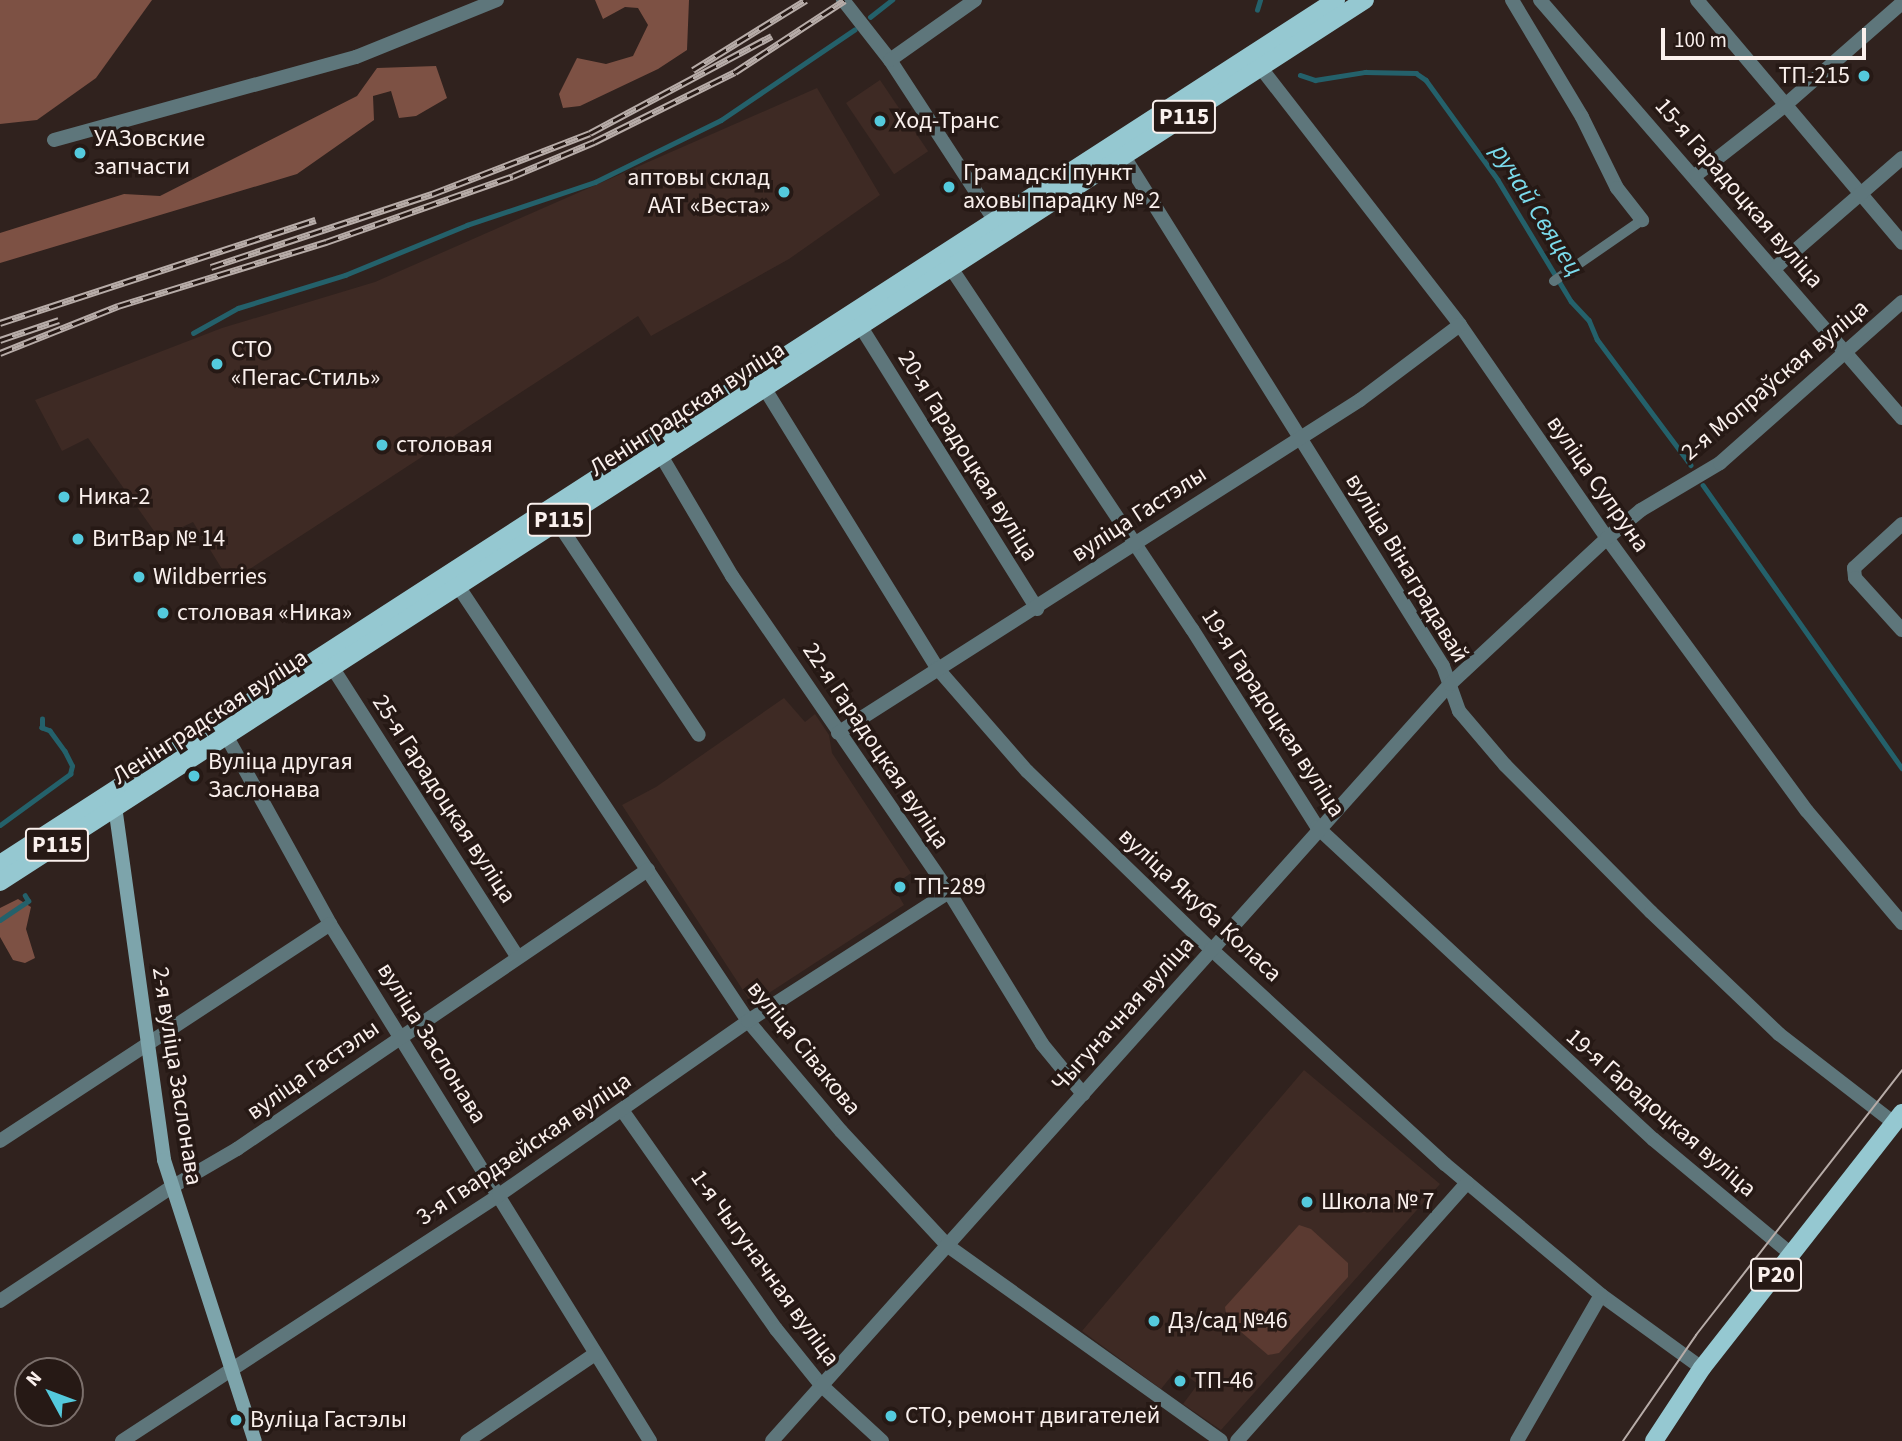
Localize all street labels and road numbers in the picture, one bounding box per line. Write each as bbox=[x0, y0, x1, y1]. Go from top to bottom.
street label: 15-я Гарадоцкая вуліца bbox=[1649, 92, 1829, 294]
road number: Р115 bbox=[1151, 98, 1217, 136]
street label: 2-я Мопраўская вуліца bbox=[1676, 293, 1874, 467]
street label: Ленінградская вуліца bbox=[584, 335, 790, 483]
street label: 20-я Гарадоцкая вуліца bbox=[892, 346, 1044, 566]
street label: вуліца Супруна bbox=[1540, 410, 1656, 558]
street label: вуліца Гастэлы bbox=[1066, 460, 1212, 568]
street label: вуліца Вінаградавай bbox=[1339, 468, 1475, 668]
road number: Р115 bbox=[526, 500, 592, 540]
street label: 19-я Гарадоцкая вуліца bbox=[1195, 603, 1351, 823]
street label: 22-я Гарадоцкая вуліца bbox=[796, 637, 956, 855]
street label: Ленінградская вуліца bbox=[107, 643, 313, 791]
street label: 25-я Гарадоцкая вуліца bbox=[366, 689, 522, 909]
street label: вуліца Якуба Коласа bbox=[1112, 822, 1288, 988]
road number: Р115 bbox=[24, 825, 90, 864]
street label: Чыгуначная вуліца bbox=[1046, 930, 1200, 1098]
street label: вуліца Заслонава bbox=[371, 957, 493, 1129]
street label: 2-я вуліца Заслонава bbox=[146, 965, 208, 1187]
street label: вуліца Сівакова bbox=[741, 975, 867, 1121]
street label: вуліца Гастэлы bbox=[241, 1014, 385, 1126]
street label: 19-я Гарадоцкая вуліца bbox=[1560, 1023, 1762, 1203]
street label: 3-я Гвардзейская вуліца bbox=[411, 1066, 637, 1232]
street label: 1-я Чыгуначная вуліца bbox=[684, 1164, 846, 1372]
road number: Р20 bbox=[1750, 1256, 1802, 1294]

